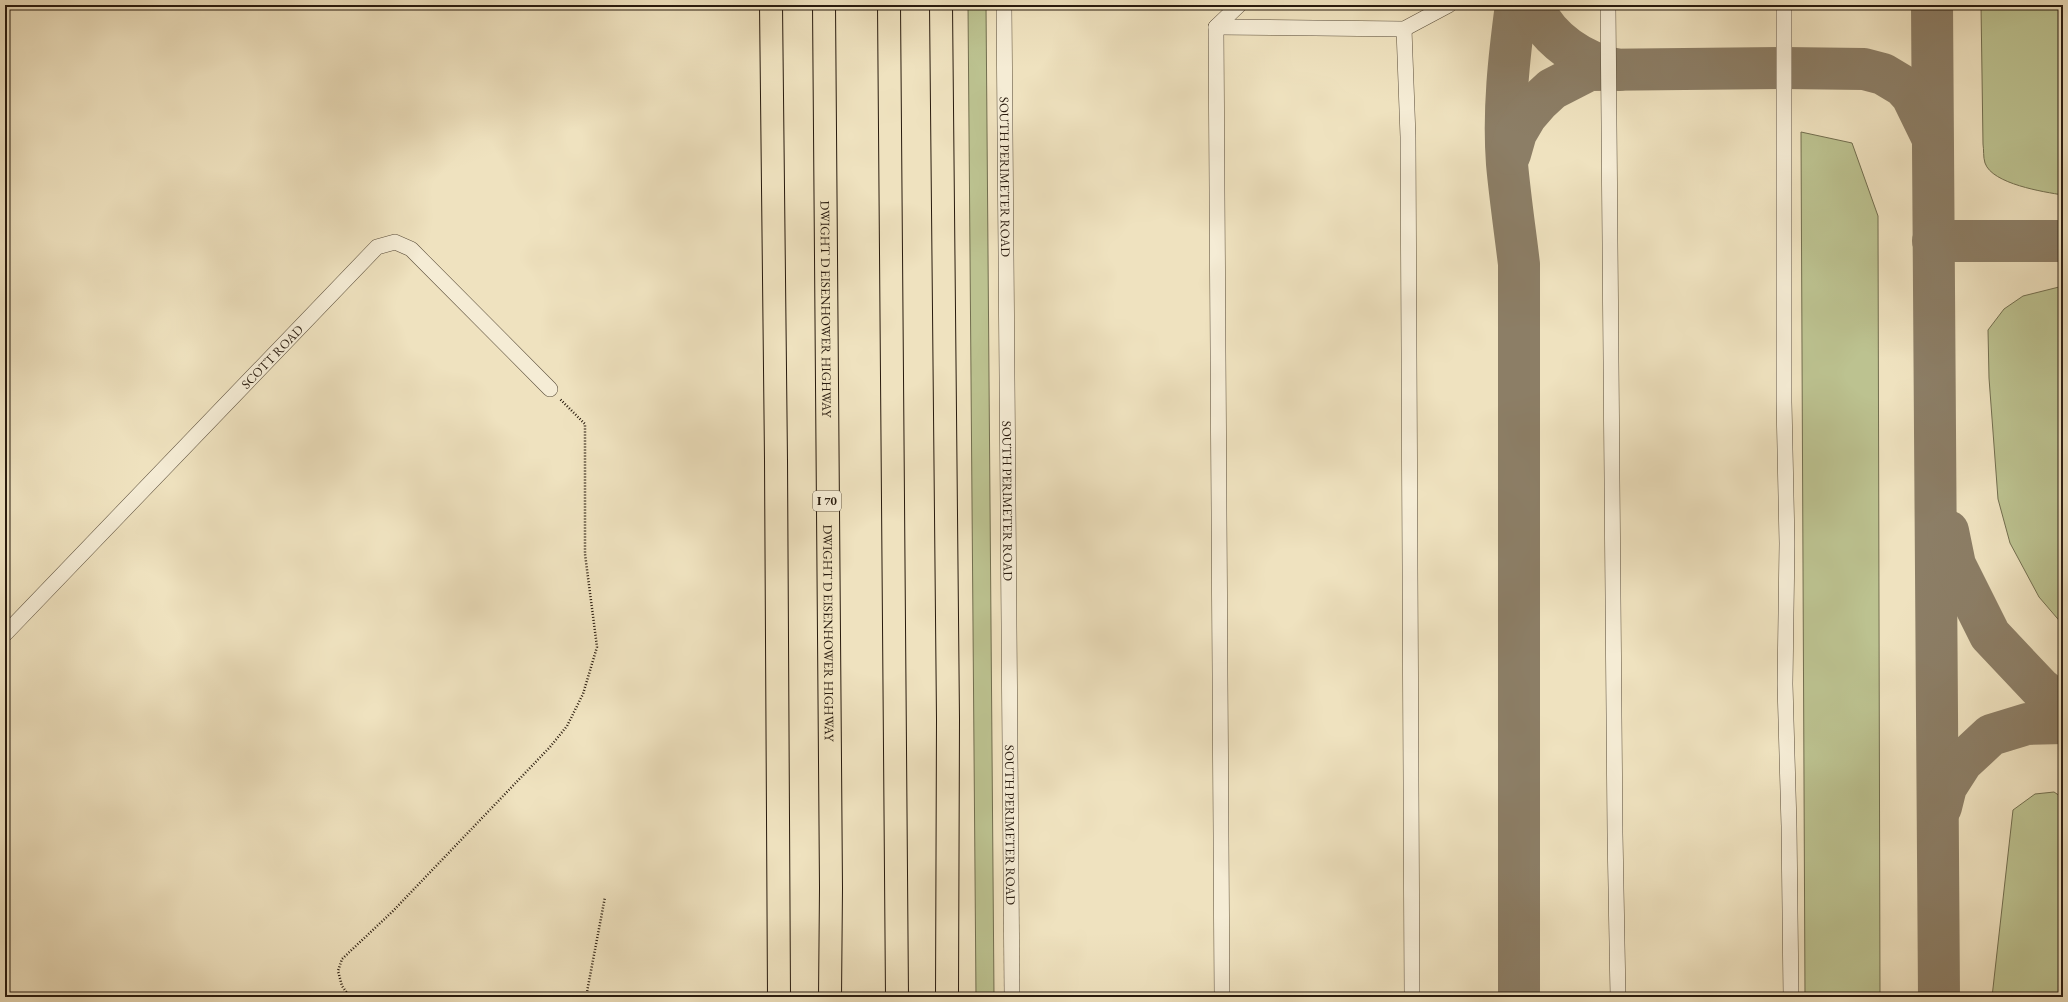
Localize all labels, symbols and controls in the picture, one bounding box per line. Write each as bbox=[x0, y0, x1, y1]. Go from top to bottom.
street label: SOUTH PERIMETER ROAD bbox=[996, 97, 1014, 257]
street label: DWIGHT D EISENHOWER HIGHWAY bbox=[817, 201, 835, 419]
street label: SCOTT ROAD bbox=[237, 321, 307, 392]
street label: SOUTH PERIMETER ROAD bbox=[998, 421, 1017, 581]
road number: I 70 bbox=[813, 491, 841, 511]
street label: DWIGHT D EISENHOWER HIGHWAY bbox=[819, 525, 838, 743]
street label: SOUTH PERIMETER ROAD bbox=[1001, 745, 1019, 905]

